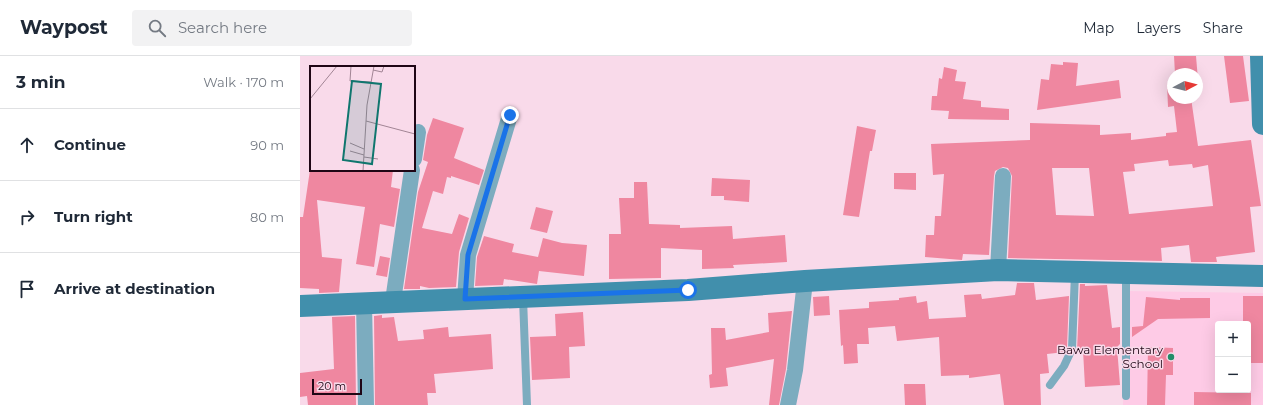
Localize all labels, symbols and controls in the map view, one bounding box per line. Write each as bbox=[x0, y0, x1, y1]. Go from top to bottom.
search box bbox=[132, 10, 412, 46]
text: Waypost bbox=[20, 16, 108, 39]
icon: search bbox=[146, 17, 168, 39]
text: Search here bbox=[178, 18, 267, 37]
text: Map bbox=[1083, 19, 1114, 37]
text: Layers bbox=[1136, 19, 1181, 37]
text: Share bbox=[1203, 19, 1243, 37]
inset map bbox=[310, 66, 415, 171]
north arrow bbox=[1167, 68, 1203, 104]
text: 3 min bbox=[16, 72, 66, 92]
text: Walk · 170 m bbox=[203, 74, 284, 90]
route end bbox=[501, 106, 519, 124]
icon: ahead bbox=[16, 134, 38, 156]
text: Continue bbox=[54, 135, 126, 154]
text: 90 m bbox=[250, 137, 284, 153]
icon: right bbox=[16, 206, 38, 228]
text: Turn right bbox=[54, 207, 133, 226]
text: 80 m bbox=[250, 209, 284, 225]
icon: arrive bbox=[16, 278, 38, 300]
text: Arrive at destination bbox=[54, 279, 215, 298]
route start bbox=[679, 281, 697, 299]
map controls bbox=[1215, 321, 1251, 393]
button: + bbox=[1215, 321, 1251, 357]
place label: Bawa Elementary School bbox=[1057, 342, 1163, 371]
marker: Bawa Elementary School bbox=[1166, 352, 1176, 362]
button: − bbox=[1215, 357, 1251, 393]
scale bar bbox=[312, 377, 362, 396]
text: 20 m bbox=[318, 379, 346, 393]

